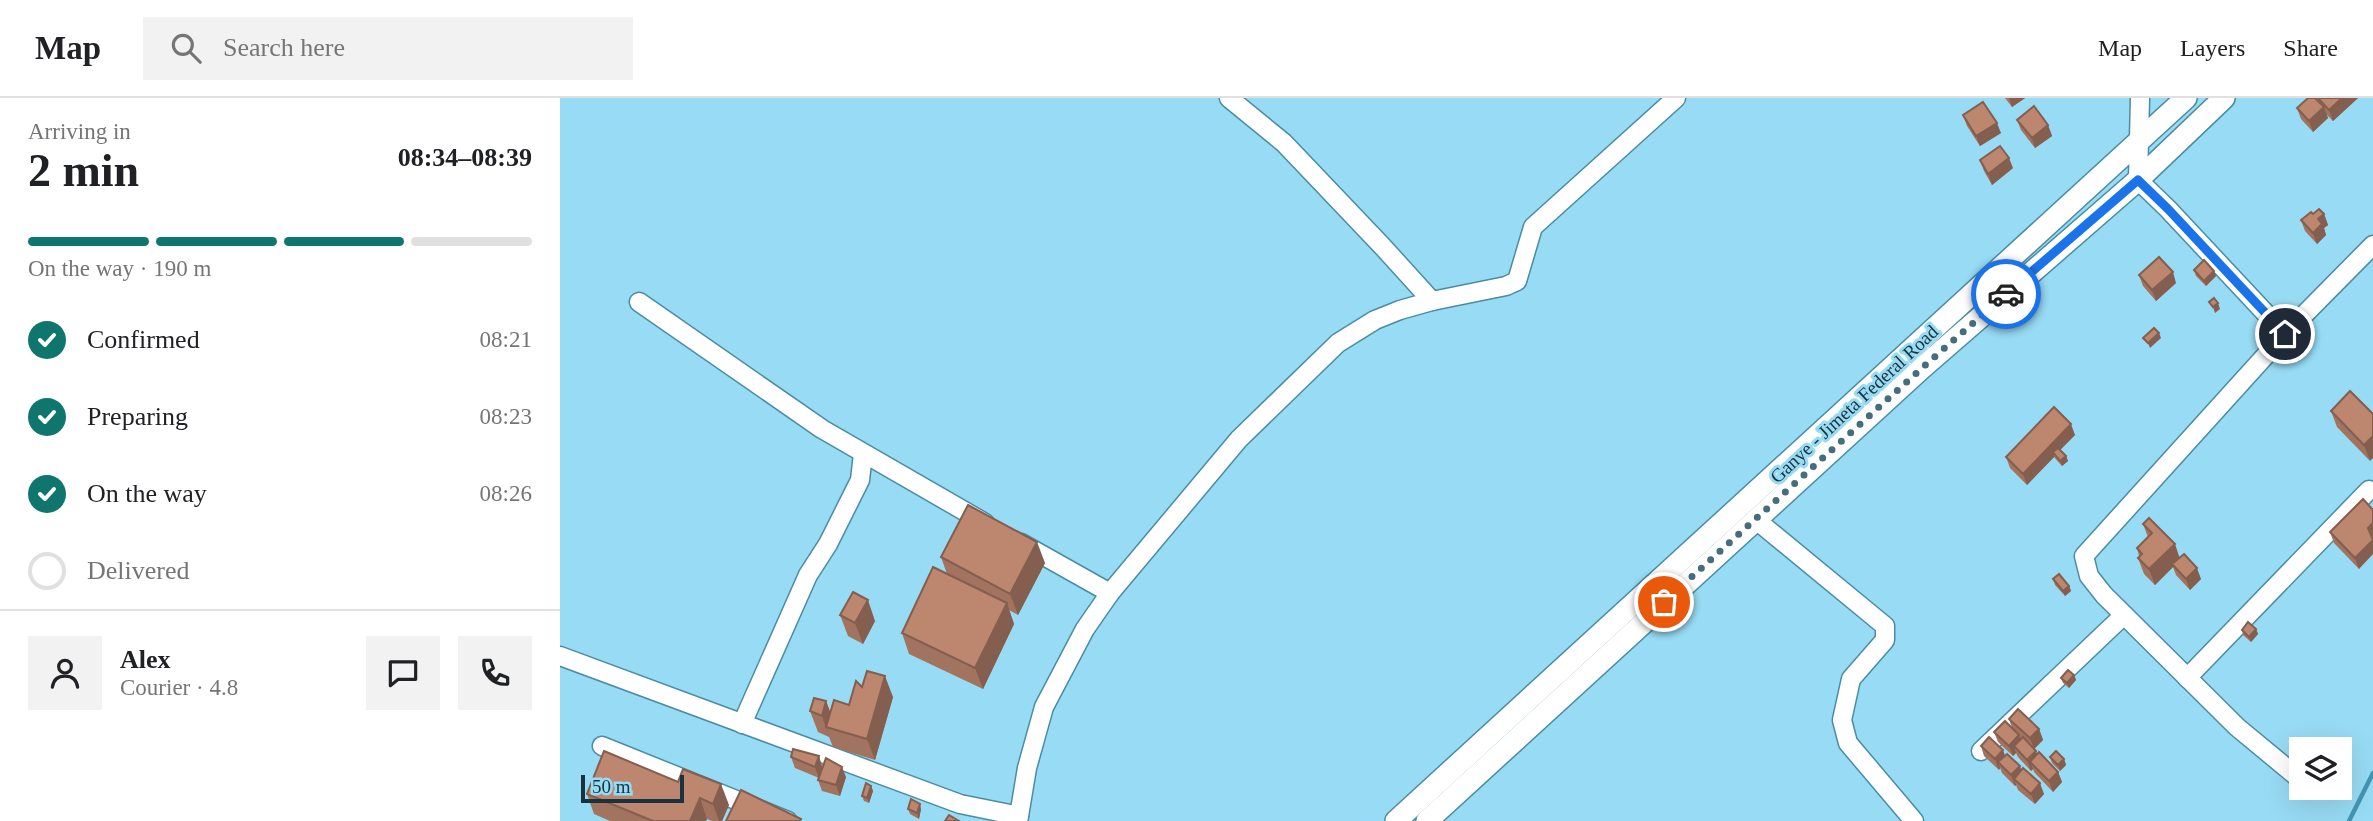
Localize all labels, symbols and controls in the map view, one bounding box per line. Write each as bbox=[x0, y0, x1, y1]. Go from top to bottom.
search box bbox=[143, 17, 633, 80]
icon: search bbox=[167, 29, 205, 67]
text: Map bbox=[35, 30, 101, 66]
text: Search here bbox=[223, 33, 345, 62]
text: Map bbox=[2098, 35, 2142, 61]
text: Layers bbox=[2180, 35, 2245, 61]
text: Share bbox=[2283, 35, 2338, 61]
text: Arriving in bbox=[28, 119, 131, 144]
text: 08:34–08:39 bbox=[398, 143, 532, 172]
text: 2 min bbox=[28, 145, 139, 196]
text: On the way · 190 m bbox=[28, 256, 211, 281]
courier bbox=[1971, 259, 2041, 329]
icon: car bbox=[1987, 275, 2025, 313]
pin bbox=[2255, 304, 2315, 364]
icon: home bbox=[2266, 315, 2304, 353]
street label: Ganye - Jimeta Federal Road bbox=[1766, 320, 1943, 487]
icon: check bbox=[28, 321, 66, 359]
text: Confirmed bbox=[87, 325, 200, 354]
text: 08:21 bbox=[480, 327, 532, 352]
icon: check bbox=[28, 398, 66, 436]
text: Preparing bbox=[87, 402, 188, 431]
text: 08:23 bbox=[480, 404, 532, 429]
icon: check bbox=[28, 475, 66, 513]
text: On the way bbox=[87, 479, 207, 508]
text: 08:26 bbox=[480, 481, 532, 506]
text: Delivered bbox=[87, 556, 190, 585]
pin bbox=[1634, 572, 1694, 632]
icon: bag bbox=[1645, 583, 1683, 621]
button: person bbox=[28, 636, 102, 710]
button: chat bbox=[366, 636, 440, 710]
button: phone bbox=[458, 636, 532, 710]
text: Alex bbox=[120, 645, 171, 674]
text: Courier · 4.8 bbox=[120, 675, 238, 700]
map controls bbox=[2289, 737, 2352, 800]
button: layers bbox=[2289, 737, 2352, 800]
scale bar bbox=[581, 772, 684, 804]
text: 50 m bbox=[592, 776, 631, 797]

